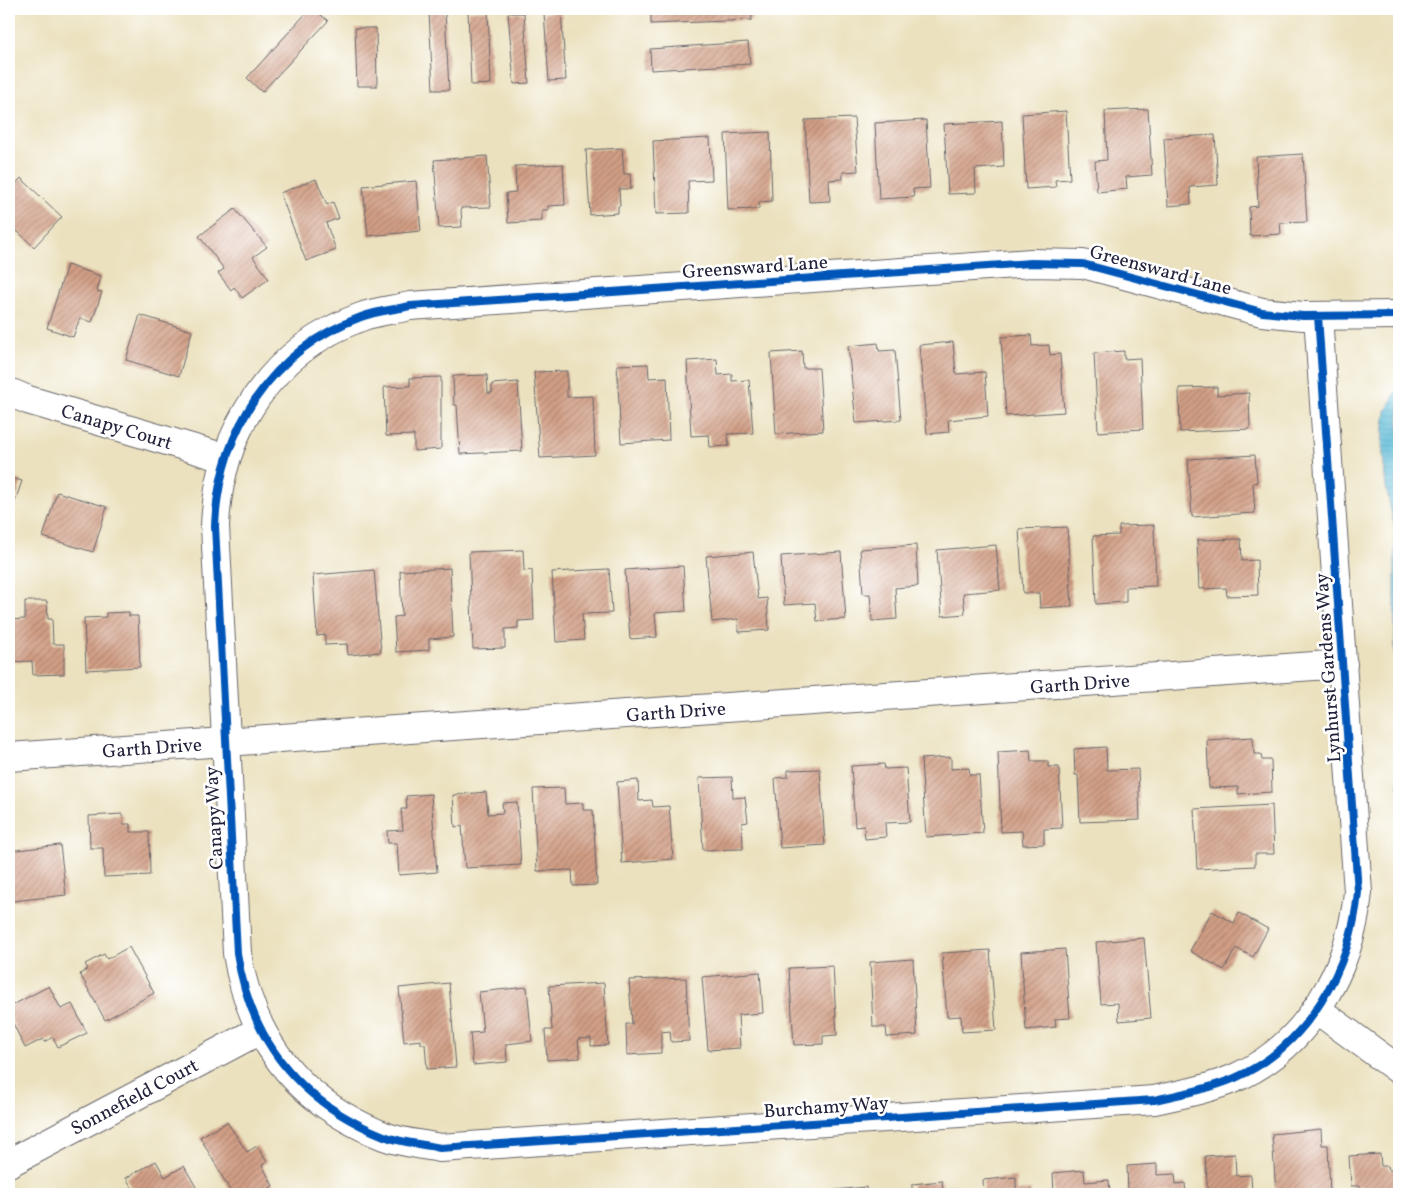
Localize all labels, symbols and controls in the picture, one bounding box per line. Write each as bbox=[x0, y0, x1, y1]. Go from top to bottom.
street label: Greensward Lane bbox=[1087, 239, 1234, 302]
street label: Greensward Lane bbox=[681, 250, 829, 286]
street label: Canapy Court bbox=[58, 399, 175, 457]
street label: Lynhurst Gardens Way bbox=[1309, 572, 1349, 764]
street label: Garth Drive bbox=[1030, 669, 1131, 701]
street label: Garth Drive bbox=[626, 697, 727, 729]
street label: Garth Drive bbox=[102, 733, 203, 765]
street label: Canapy Way bbox=[199, 766, 231, 870]
street label: Sonnefield Court bbox=[66, 1053, 204, 1142]
street label: Burchamy Way bbox=[763, 1091, 890, 1125]

